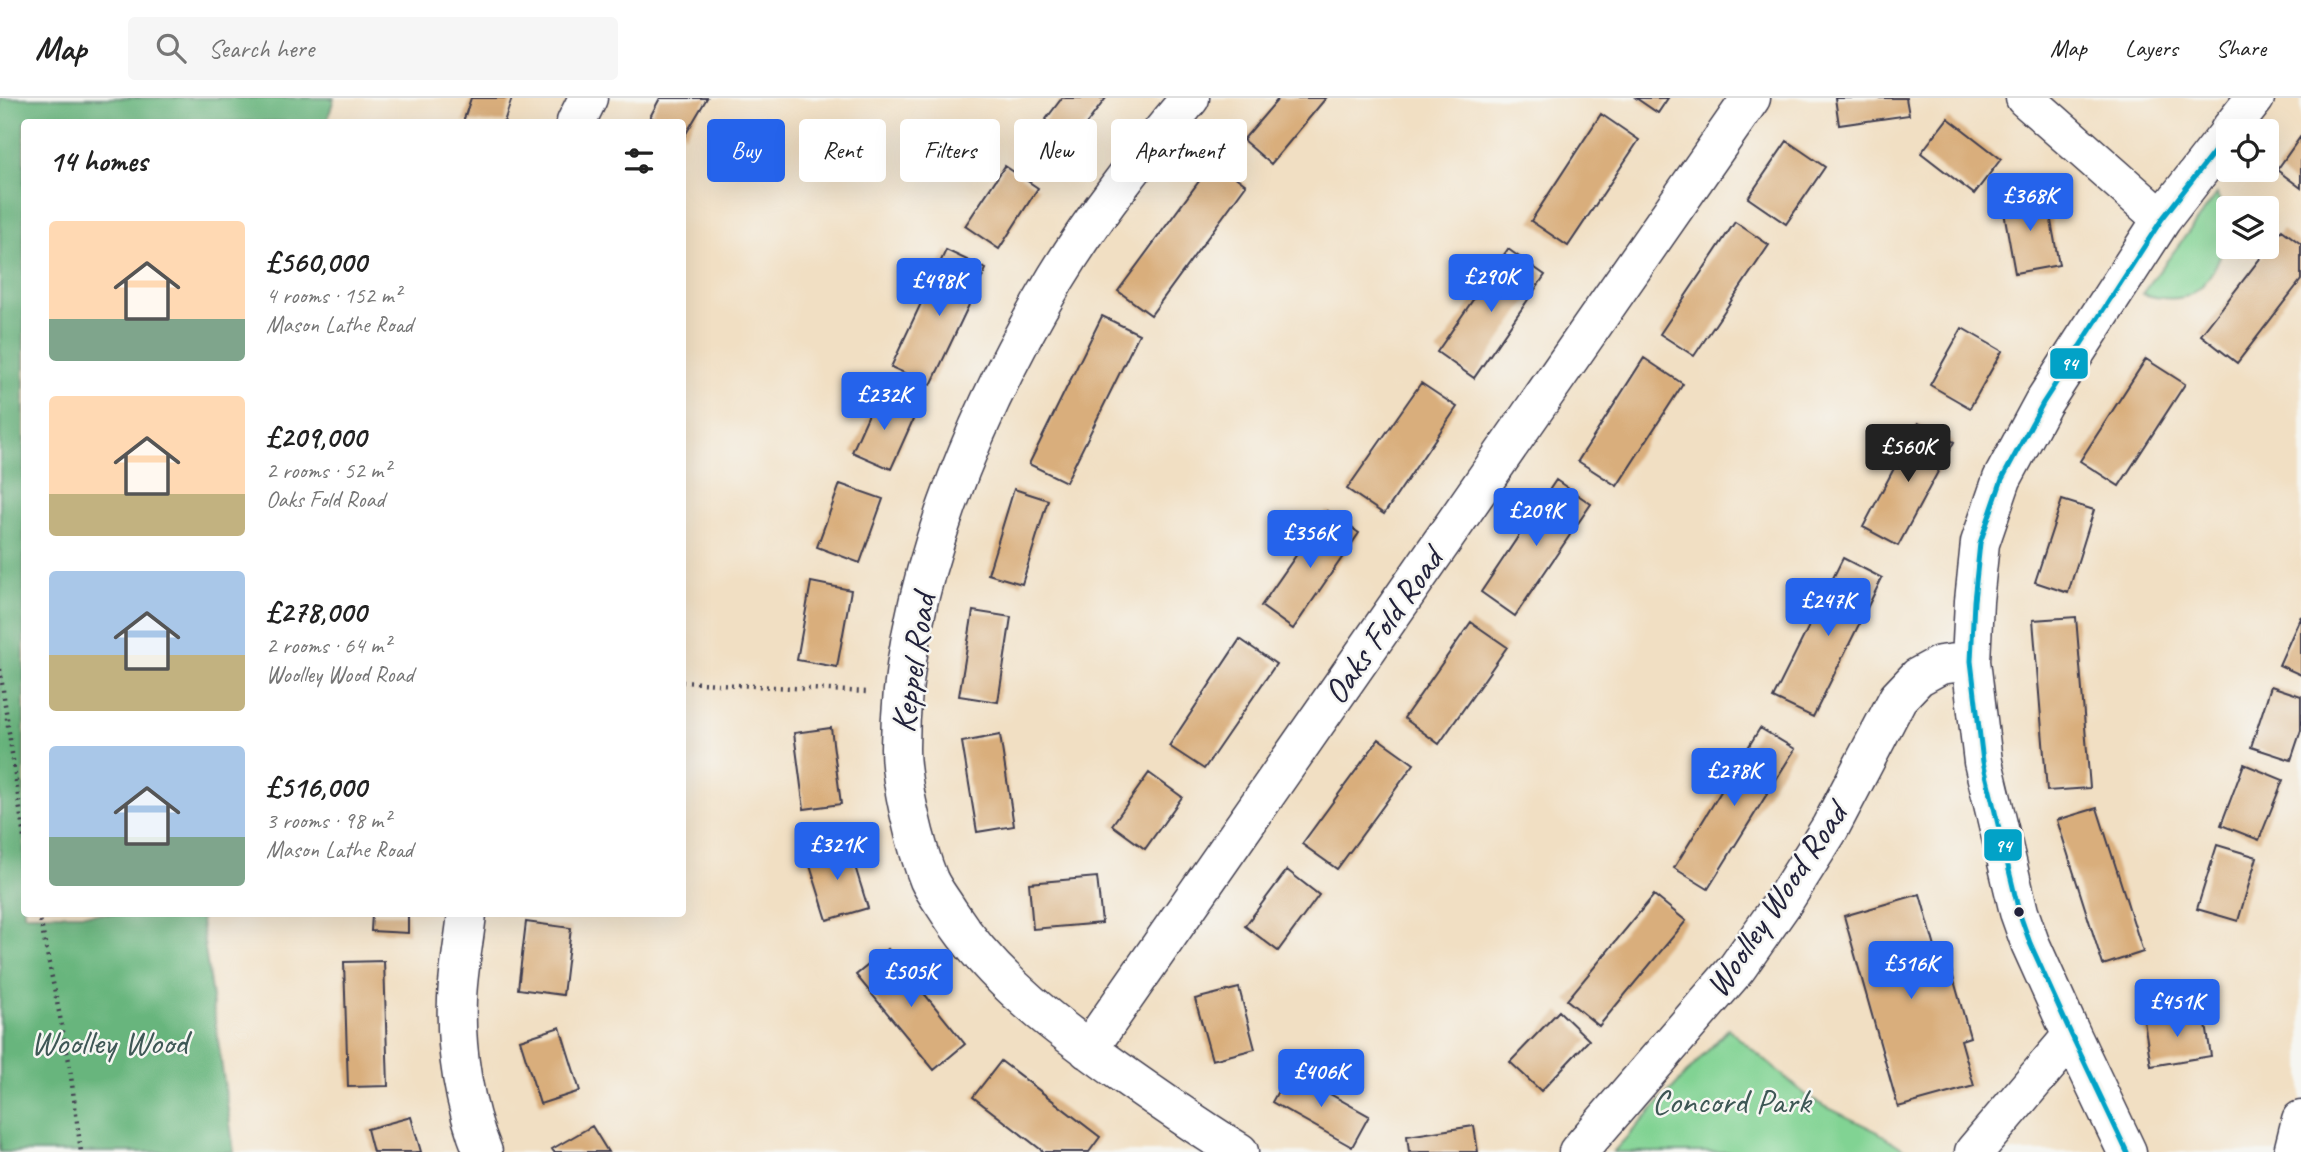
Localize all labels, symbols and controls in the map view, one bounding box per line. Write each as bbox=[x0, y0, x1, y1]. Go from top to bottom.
search box bbox=[128, 17, 618, 80]
text: Map bbox=[35, 27, 86, 69]
icon: search bbox=[152, 29, 190, 67]
text: Search here bbox=[208, 32, 314, 65]
text: Map bbox=[2050, 33, 2087, 63]
text: Layers bbox=[2125, 33, 2178, 63]
text: Share bbox=[2216, 33, 2266, 63]
chip: Buy bbox=[707, 119, 785, 182]
chip: Rent bbox=[799, 119, 886, 182]
chip: Filters bbox=[900, 119, 1000, 182]
chip: New bbox=[1014, 119, 1097, 182]
chip: Apartment bbox=[1111, 119, 1247, 182]
map controls bbox=[2216, 119, 2279, 259]
button: locate bbox=[2216, 119, 2279, 182]
text: 14 homes bbox=[49, 142, 147, 180]
icon: filters bbox=[620, 142, 658, 180]
pin: £368K bbox=[1981, 174, 2079, 233]
text: £368K bbox=[2003, 181, 2057, 210]
button: layers bbox=[2216, 196, 2279, 259]
text: £560,000 bbox=[266, 243, 367, 281]
icon: home bbox=[105, 249, 189, 333]
pin: £290K bbox=[1442, 254, 1540, 314]
pin: £498K bbox=[890, 258, 988, 318]
text: £290K bbox=[1465, 262, 1517, 291]
text: £498K bbox=[913, 266, 965, 295]
text: 4 rooms · 152 m² bbox=[266, 281, 401, 310]
text: Mason Lathe Road bbox=[266, 310, 413, 339]
line badge: 94 bbox=[2049, 347, 2089, 380]
text: 94 bbox=[2061, 352, 2080, 376]
pin: £232K bbox=[835, 372, 933, 432]
text: £232K bbox=[857, 380, 911, 409]
text: £209,000 bbox=[266, 418, 366, 456]
icon: home bbox=[105, 424, 189, 508]
pin: £560K bbox=[1859, 424, 1957, 484]
text: £560K bbox=[1881, 432, 1935, 461]
text: 2 rooms · 52 m² bbox=[266, 456, 390, 485]
text: Oaks Fold Road bbox=[266, 485, 385, 514]
pin: £209K bbox=[1487, 489, 1585, 548]
text: £209K bbox=[1510, 496, 1562, 525]
pin: £356K bbox=[1261, 510, 1359, 570]
text: £356K bbox=[1283, 518, 1337, 547]
street label: Oaks Fold Road bbox=[1313, 535, 1456, 713]
pin: £247K bbox=[1779, 578, 1877, 638]
street label: Keppel Road bbox=[880, 585, 947, 735]
text: £247K bbox=[1802, 586, 1855, 615]
text: £278,000 bbox=[266, 593, 366, 631]
icon: home bbox=[105, 599, 189, 683]
text: 2 rooms · 64 m² bbox=[266, 631, 390, 660]
text: Woolley Wood Road bbox=[266, 660, 414, 689]
pin: £278K bbox=[1685, 748, 1783, 808]
text: £278K bbox=[1708, 756, 1761, 785]
text: £516,000 bbox=[266, 768, 367, 806]
icon: home bbox=[105, 774, 189, 858]
street label: Woolley Wood Road bbox=[1695, 790, 1860, 1006]
text: 3 rooms · 98 m² bbox=[266, 806, 390, 835]
pin: £321K bbox=[788, 822, 886, 882]
line badge: 94 bbox=[1983, 828, 2023, 862]
text: £321K bbox=[810, 830, 864, 859]
text: 94 bbox=[1995, 834, 2014, 858]
text: Mason Lathe Road bbox=[266, 835, 413, 864]
unlabelled marker bbox=[2012, 905, 2026, 919]
pin: £516K bbox=[1862, 942, 1960, 1001]
text: £516K bbox=[1884, 949, 1938, 978]
pin: £505K bbox=[862, 950, 960, 1009]
text: £505K bbox=[885, 957, 937, 986]
pin: £451K bbox=[2128, 979, 2226, 1039]
text: £451K bbox=[2151, 987, 2203, 1016]
park label: Woolley Wood bbox=[30, 1020, 193, 1065]
pin: £406K bbox=[1272, 1049, 1370, 1109]
text: £406K bbox=[1294, 1057, 1348, 1086]
park label: Concord Park bbox=[1652, 1079, 1813, 1124]

